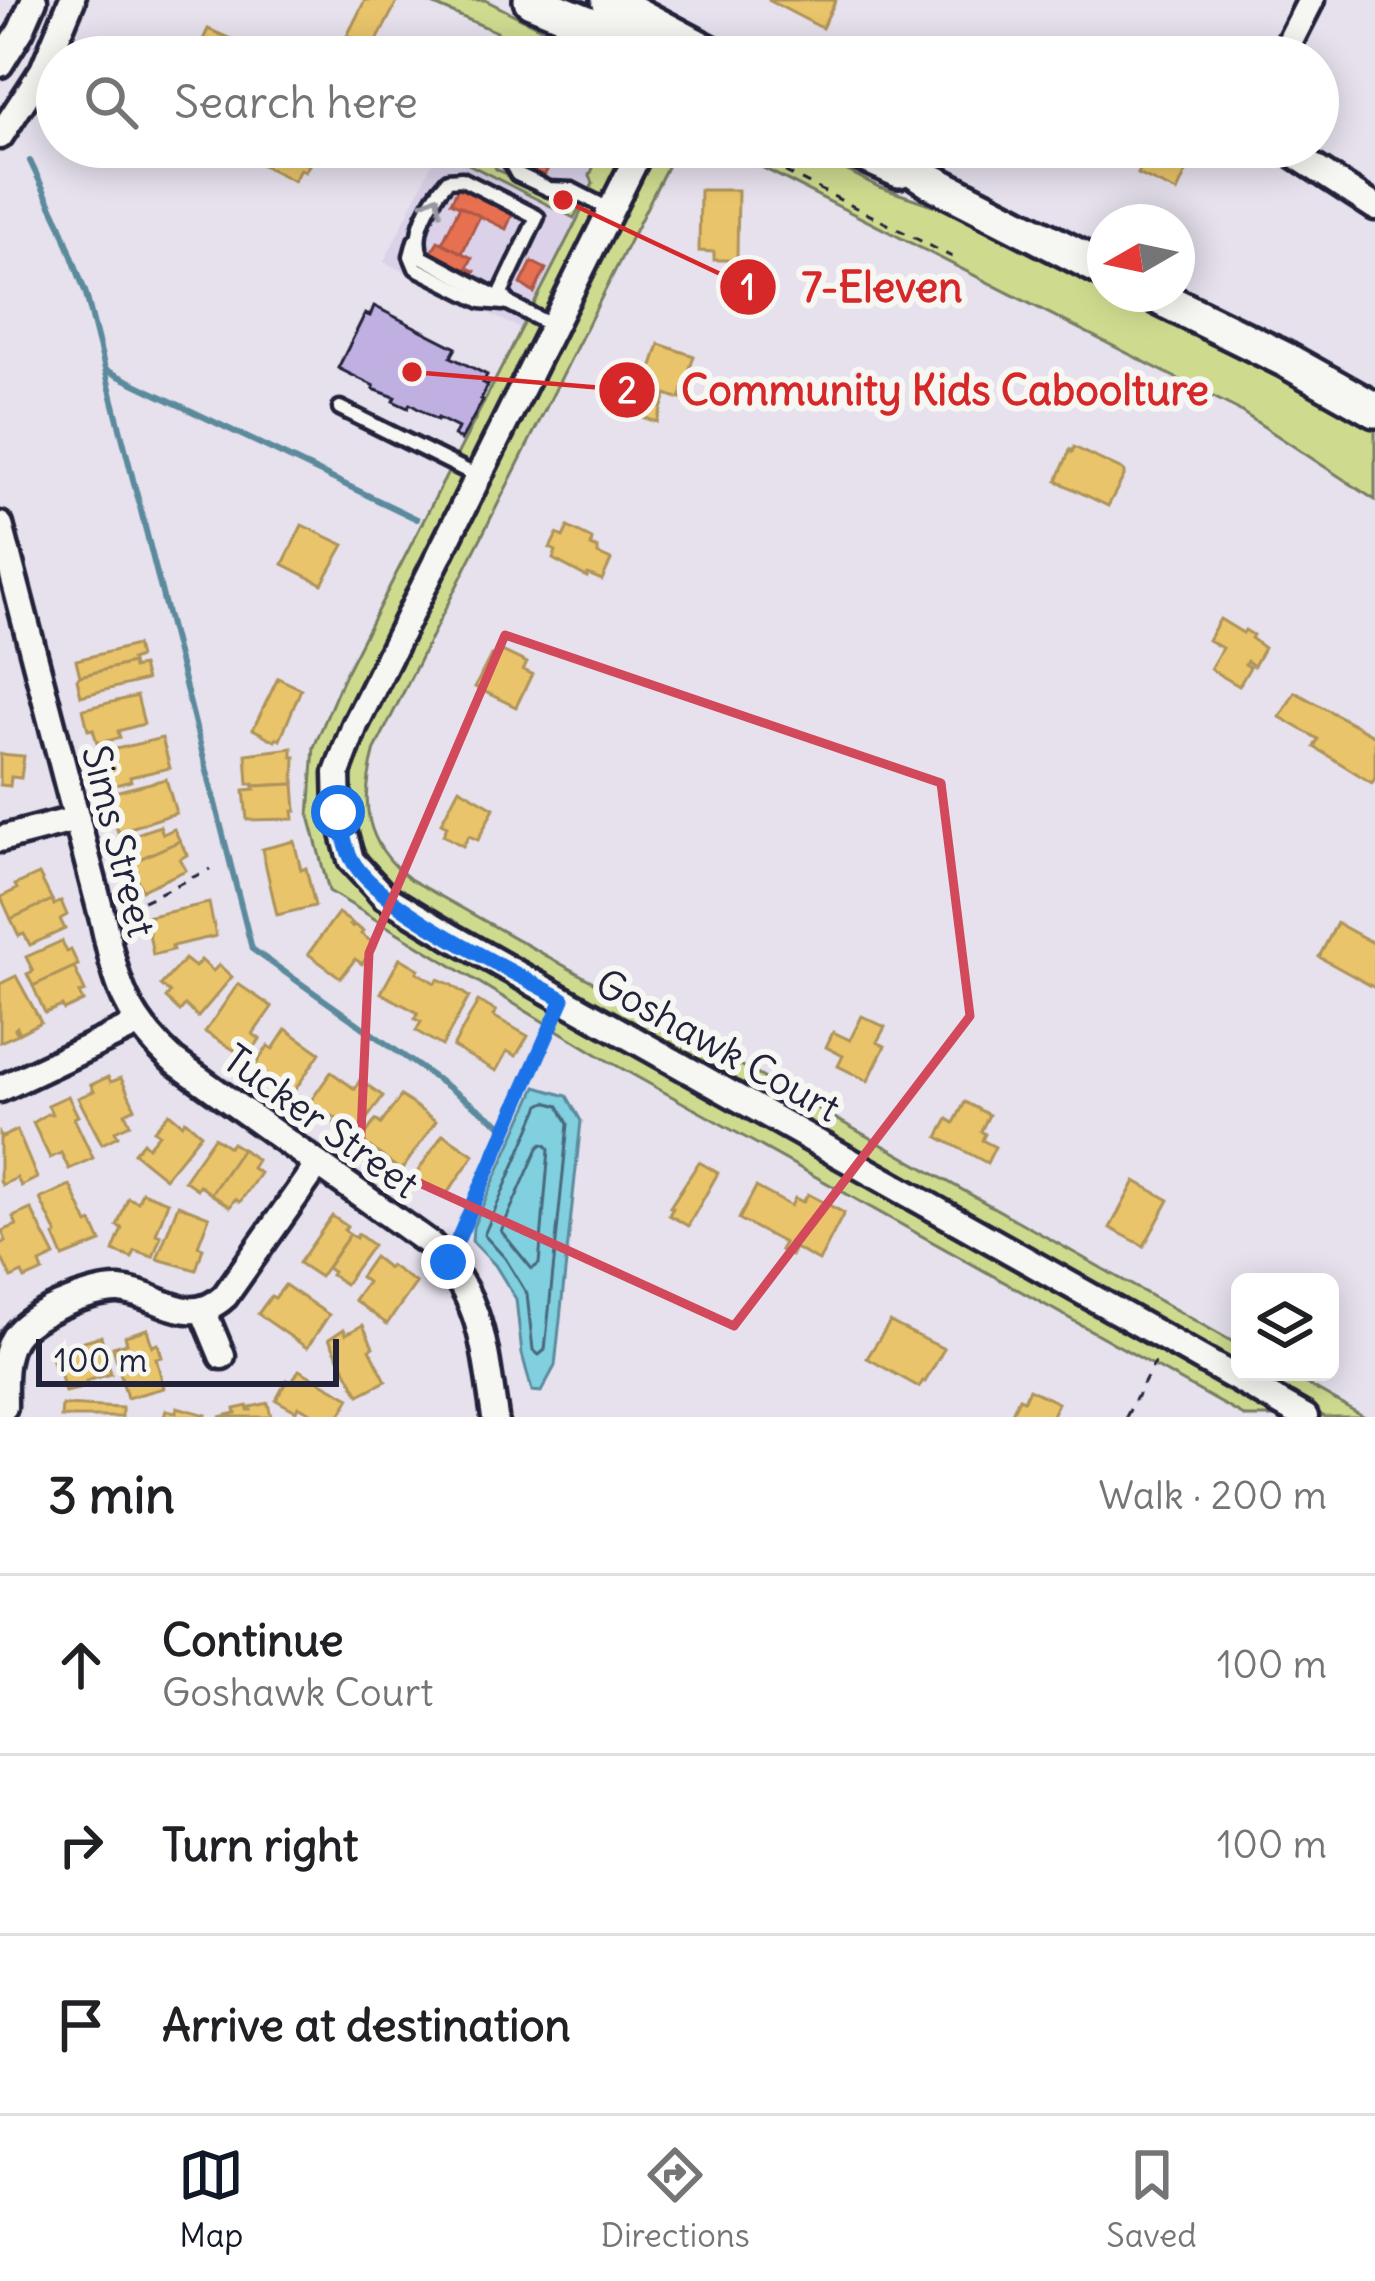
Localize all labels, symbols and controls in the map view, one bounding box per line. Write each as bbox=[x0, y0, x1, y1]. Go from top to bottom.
search box bbox=[36, 36, 1339, 168]
icon: search bbox=[78, 69, 144, 135]
text: Search here bbox=[174, 74, 418, 130]
one-way arrow bbox=[419, 194, 442, 216]
north arrow bbox=[1087, 204, 1195, 312]
callout: 7-Eleven bbox=[718, 248, 987, 326]
text: 7-Eleven bbox=[801, 261, 963, 313]
text: 1 bbox=[741, 265, 755, 310]
callout: Community Kids Caboolture bbox=[597, 351, 1233, 429]
text: Community Kids Caboolture bbox=[681, 364, 1209, 416]
text: 2 bbox=[617, 368, 637, 413]
street label: Sims Street bbox=[71, 740, 166, 942]
route start bbox=[311, 785, 365, 839]
street label: Goshawk Court bbox=[587, 958, 848, 1133]
street label: Tucker Street bbox=[213, 1034, 428, 1209]
route end bbox=[421, 1235, 475, 1289]
map controls bbox=[1231, 1273, 1339, 1381]
button: layers bbox=[1231, 1273, 1339, 1381]
scale bar bbox=[36, 1333, 339, 1386]
text: 100 m bbox=[54, 1339, 147, 1381]
text: 3 min bbox=[48, 1463, 175, 1527]
text: Walk · 200 m bbox=[1099, 1471, 1327, 1520]
text: Continue bbox=[162, 1612, 344, 1668]
icon: ahead bbox=[48, 1632, 114, 1698]
text: 100 m bbox=[1217, 1640, 1327, 1689]
text: Goshawk Court bbox=[162, 1668, 433, 1717]
icon: right bbox=[48, 1812, 114, 1878]
text: Turn right bbox=[162, 1817, 358, 1873]
text: 100 m bbox=[1217, 1820, 1327, 1869]
icon: arrive bbox=[48, 1992, 114, 2058]
text: Arrive at destination bbox=[162, 1997, 571, 2053]
tab: Map bbox=[178, 2142, 244, 2256]
tab: Directions bbox=[601, 2142, 750, 2256]
tab: Saved bbox=[1106, 2142, 1197, 2256]

